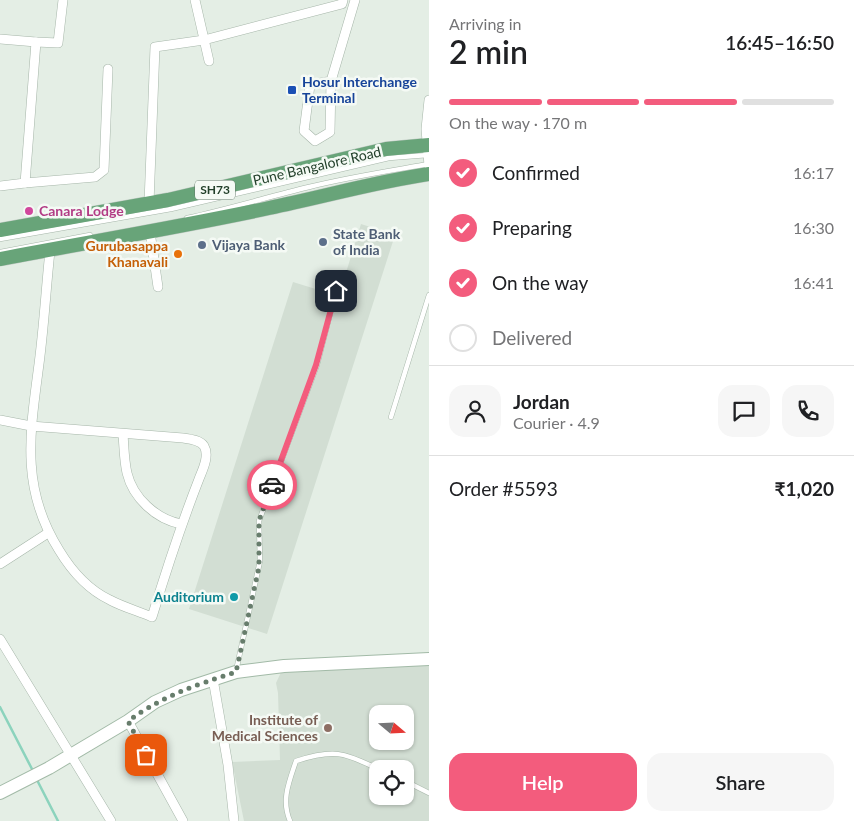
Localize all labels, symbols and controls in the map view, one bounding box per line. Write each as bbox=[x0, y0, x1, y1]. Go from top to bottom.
text: Arriving in bbox=[449, 14, 522, 33]
text: 16:45–16:50 bbox=[725, 31, 834, 54]
text: 2 min bbox=[449, 32, 528, 71]
place label: Hosur Interchange Terminal bbox=[302, 73, 417, 106]
marker: Hosur Interchange Terminal bbox=[286, 84, 298, 96]
text: On the way · 170 m bbox=[449, 113, 587, 132]
street label: Pune Bangalore Road bbox=[251, 142, 383, 189]
icon: check bbox=[449, 159, 477, 187]
text: Confirmed bbox=[492, 161, 580, 184]
text: 16:17 bbox=[793, 163, 834, 182]
road number: SH73 bbox=[195, 180, 235, 200]
place label: Canara Lodge bbox=[39, 202, 124, 219]
marker: Canara Lodge bbox=[23, 205, 35, 217]
icon: check bbox=[449, 214, 477, 242]
text: Preparing bbox=[492, 216, 572, 239]
text: 16:30 bbox=[793, 218, 834, 237]
place label: State Bank of India bbox=[333, 225, 401, 258]
place label: Vijaya Bank bbox=[211, 236, 286, 253]
marker: State Bank of India bbox=[317, 236, 329, 248]
place label: Gurubasappa Khanavali bbox=[86, 237, 168, 270]
marker: Vijaya Bank bbox=[196, 239, 208, 251]
marker: Gurubasappa Khanavali bbox=[172, 248, 184, 260]
icon: check bbox=[449, 269, 477, 297]
pin bbox=[315, 270, 357, 312]
text: On the way bbox=[492, 271, 588, 294]
text: 16:41 bbox=[793, 273, 834, 292]
icon: home bbox=[322, 277, 350, 305]
text: Delivered bbox=[492, 326, 572, 349]
button: person bbox=[449, 385, 501, 437]
button: chat bbox=[718, 385, 770, 437]
button: phone bbox=[782, 385, 834, 437]
text: Jordan bbox=[513, 390, 570, 413]
text: Courier · 4.9 bbox=[513, 413, 600, 432]
courier bbox=[247, 460, 297, 510]
icon: car bbox=[258, 471, 286, 499]
text: Order #5593 bbox=[449, 477, 558, 500]
text: ₹1,020 bbox=[774, 477, 834, 500]
place label: Auditorium bbox=[152, 588, 224, 605]
marker: Auditorium bbox=[228, 591, 240, 603]
north arrow bbox=[369, 705, 414, 750]
map controls bbox=[369, 705, 414, 805]
place label: Institute of Medical Sciences bbox=[212, 711, 318, 744]
marker: Institute of Medical Sciences bbox=[322, 722, 334, 734]
pin bbox=[125, 734, 167, 776]
icon: bag bbox=[132, 741, 160, 769]
button: Help bbox=[449, 753, 637, 811]
button: Share bbox=[647, 753, 834, 811]
button: locate bbox=[369, 760, 414, 805]

